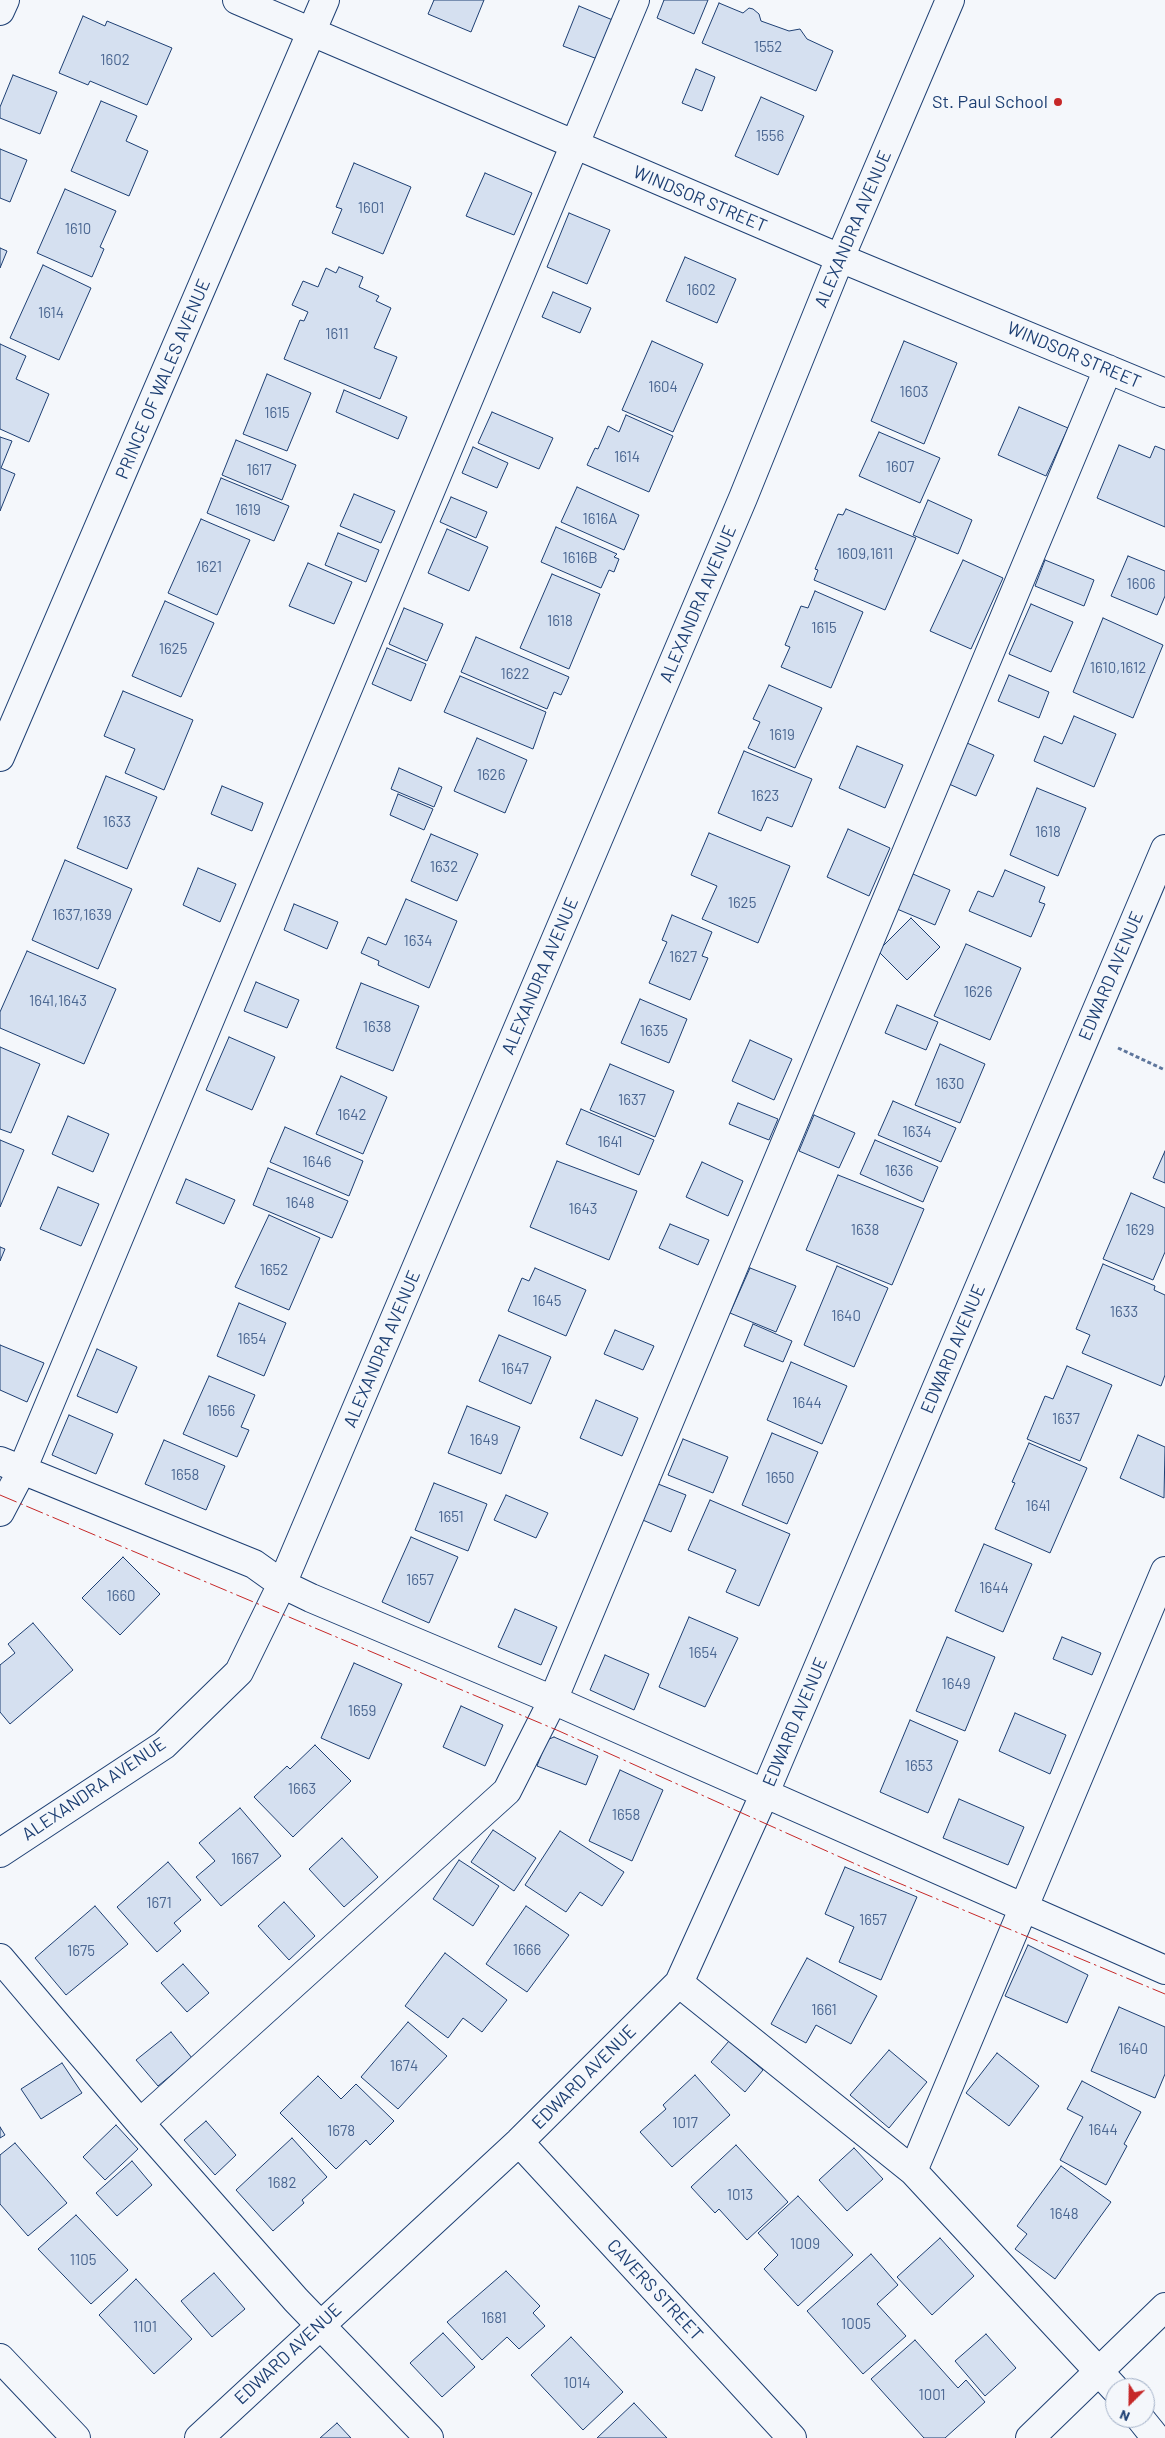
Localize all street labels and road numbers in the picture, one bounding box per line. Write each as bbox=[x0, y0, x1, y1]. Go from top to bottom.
street label: ALEXANDRA AVENUE bbox=[810, 147, 896, 311]
street label: WINDSOR STREET bbox=[630, 161, 770, 237]
street label: PRINCE OF WALES AVENUE bbox=[111, 276, 215, 482]
street label: WINDSOR STREET bbox=[1004, 317, 1144, 393]
street label: ALEXANDRA AVENUE bbox=[655, 522, 741, 686]
street label: ALEXANDRA AVENUE bbox=[497, 894, 583, 1058]
street label: EDWARD AVENUE bbox=[1074, 908, 1148, 1044]
street label: ALEXANDRA AVENUE bbox=[339, 1267, 425, 1431]
street label: EDWARD AVENUE bbox=[916, 1281, 990, 1417]
street label: EDWARD AVENUE bbox=[758, 1654, 832, 1790]
street label: ALEXANDRA AVENUE bbox=[18, 1733, 170, 1845]
street label: EDWARD AVENUE bbox=[527, 2020, 641, 2134]
street label: CAVERS STREET bbox=[603, 2235, 707, 2345]
street label: EDWARD AVENUE bbox=[230, 2299, 346, 2409]

